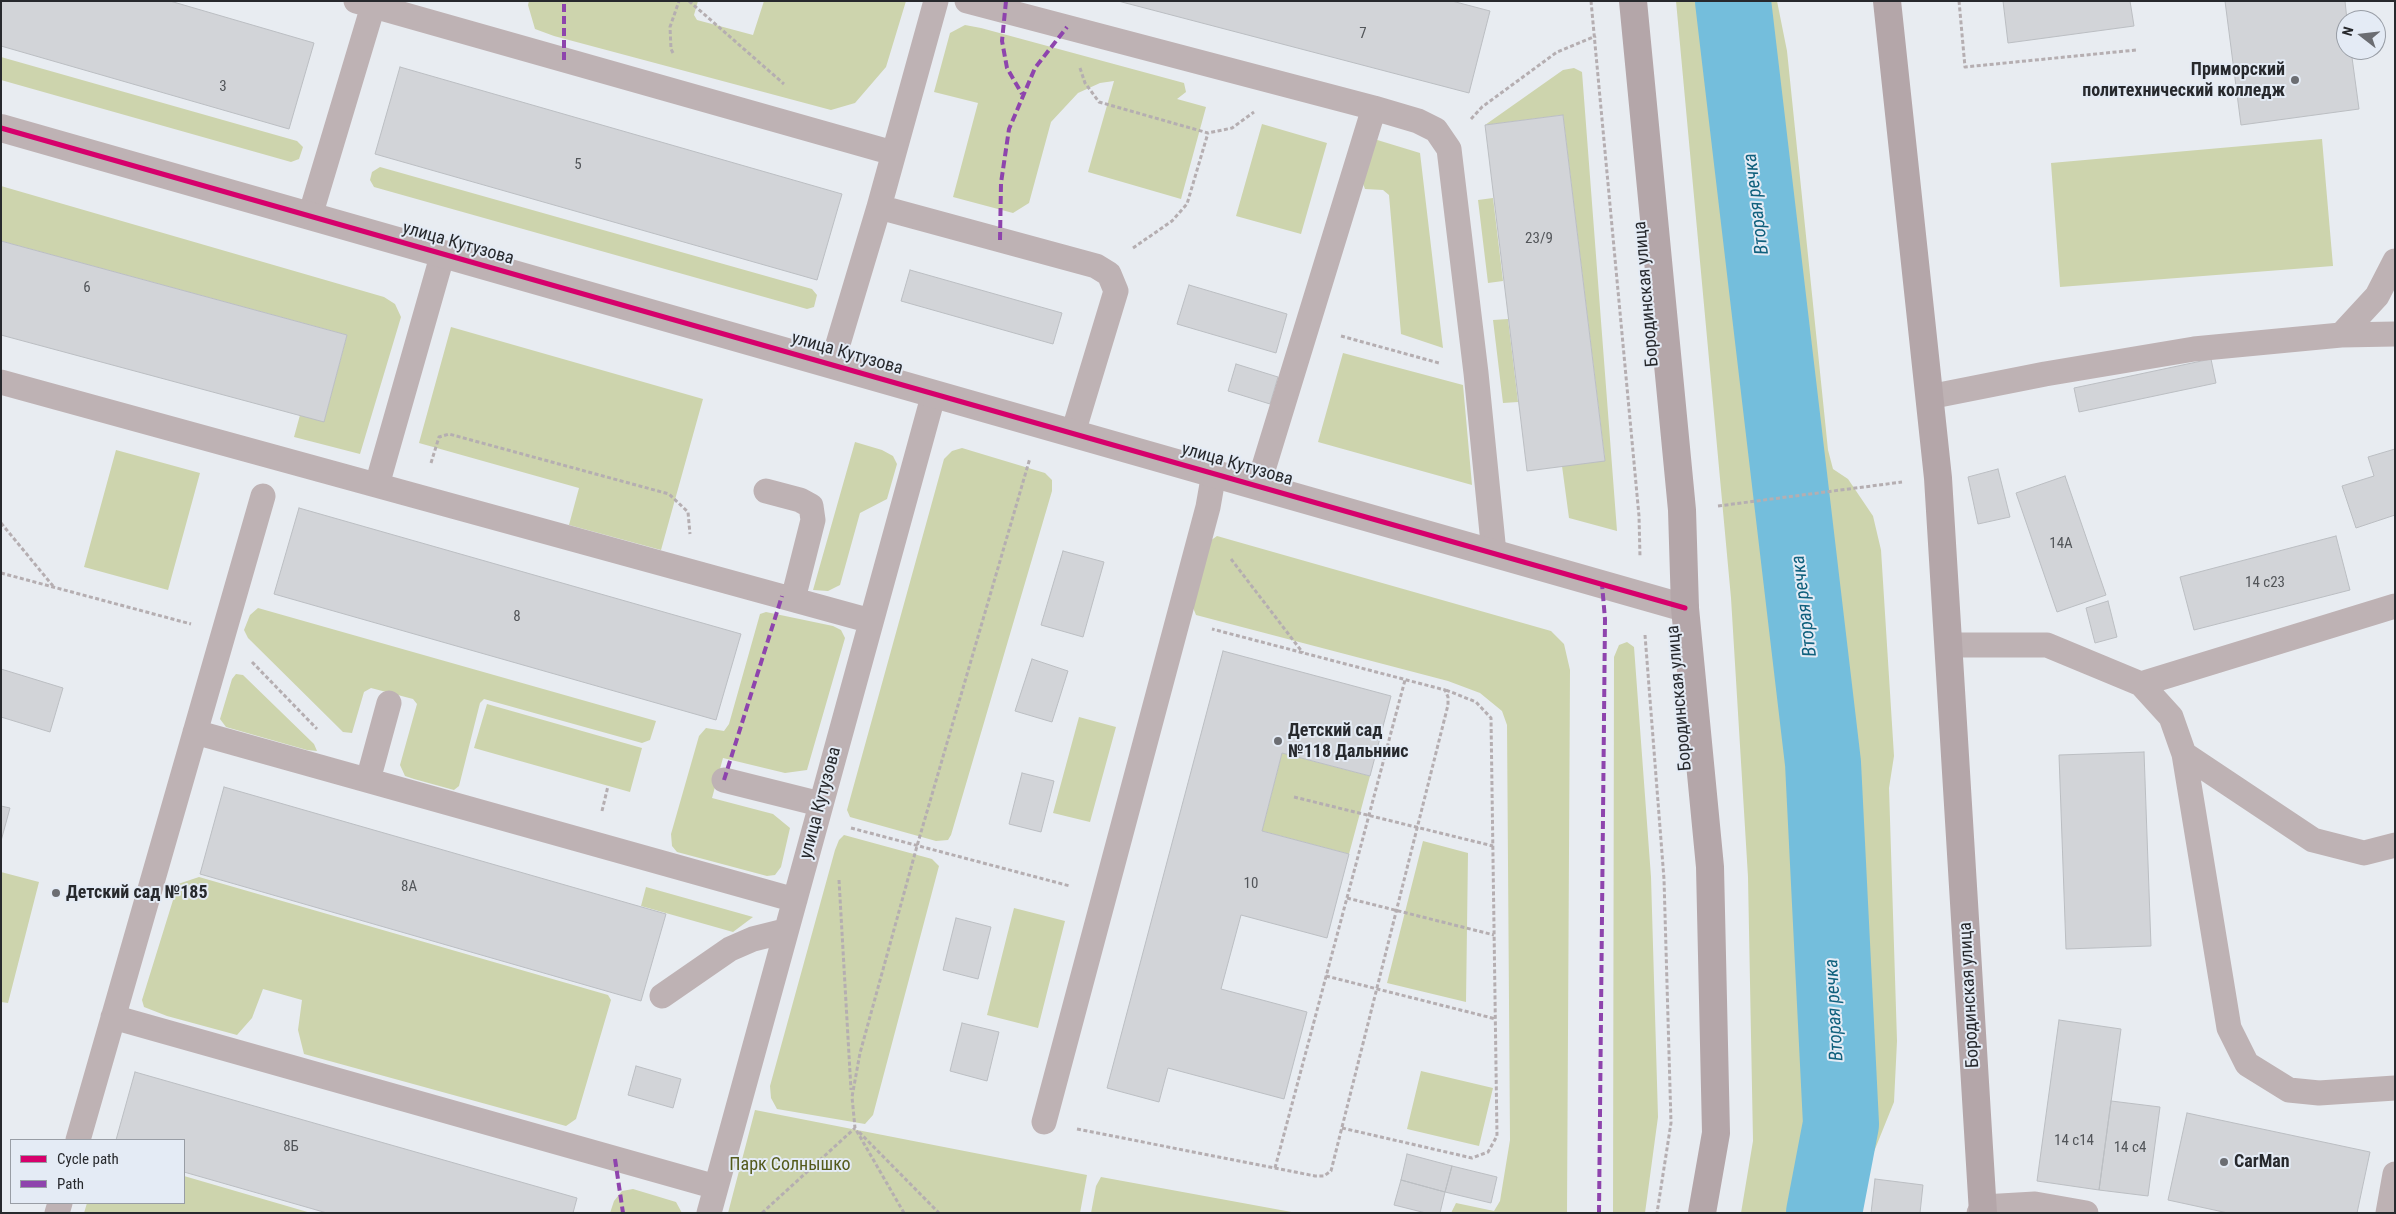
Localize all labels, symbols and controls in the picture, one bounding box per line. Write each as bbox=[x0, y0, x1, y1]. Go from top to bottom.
north arrow bbox=[2336, 10, 2386, 60]
house number: 7 bbox=[1359, 25, 1367, 43]
text: N bbox=[2339, 25, 2356, 37]
place label: Приморский политехнический колледж bbox=[2082, 59, 2285, 102]
marker: Приморский политехнический колледж bbox=[2289, 74, 2301, 86]
house number: 3 bbox=[219, 78, 227, 96]
water label: Вторая речка bbox=[1739, 152, 1775, 256]
house number: 5 bbox=[574, 156, 582, 174]
street label: улица Кутузова bbox=[400, 218, 516, 270]
street label: Бородинская улица bbox=[1630, 220, 1664, 368]
house number: 23/9 bbox=[1525, 230, 1553, 248]
house number: 6 bbox=[83, 279, 91, 297]
street label: улица Кутузова bbox=[789, 328, 905, 380]
street label: улица Кутузова bbox=[1179, 439, 1295, 491]
house number: 14А bbox=[2049, 535, 2073, 553]
water label: Вторая речка bbox=[1787, 554, 1823, 658]
house number: 14 с23 bbox=[2245, 574, 2285, 592]
house number: 8 bbox=[513, 608, 521, 626]
street label: Бородинская улица bbox=[1663, 624, 1697, 772]
place label: Детский сад №118 Дальниис bbox=[1288, 720, 1409, 762]
marker: Детский сад №118 Дальниис bbox=[1272, 735, 1284, 747]
street label: улица Кутузова bbox=[796, 745, 846, 861]
house number: 10 bbox=[1244, 875, 1258, 893]
house number: 8А bbox=[401, 878, 417, 896]
place label: Детский сад №185 bbox=[66, 882, 207, 904]
marker: Детский сад №185 bbox=[50, 887, 62, 899]
street label: Бородинская улица bbox=[1955, 921, 1985, 1069]
water label: Вторая речка bbox=[1821, 958, 1849, 1062]
house number: 14 с14 bbox=[2054, 1132, 2094, 1150]
house number: 8Б bbox=[283, 1138, 299, 1156]
legend bbox=[10, 1139, 185, 1204]
house number: 14 с4 bbox=[2114, 1139, 2146, 1157]
text: Cycle path bbox=[57, 1150, 119, 1168]
place label: CarMan bbox=[2234, 1151, 2290, 1173]
park label: Парк Солнышко bbox=[729, 1154, 851, 1176]
marker: CarMan bbox=[2218, 1156, 2230, 1168]
text: Path bbox=[57, 1175, 84, 1193]

